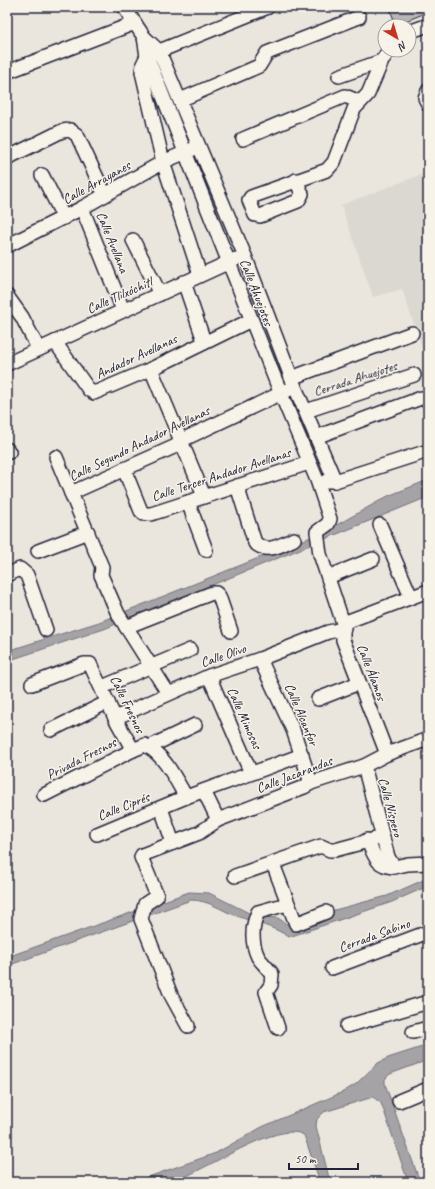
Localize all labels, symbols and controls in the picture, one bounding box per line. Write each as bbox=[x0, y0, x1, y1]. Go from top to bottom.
north arrow bbox=[377, 18, 417, 58]
text: N bbox=[394, 38, 410, 55]
street label: Calle Arrayanes bbox=[59, 156, 134, 208]
street label: Calle Avellana bbox=[93, 209, 133, 276]
street label: Calle Ahuejotes bbox=[236, 256, 277, 329]
street label: Calle Tlilxóchitl bbox=[84, 272, 157, 317]
street label: Andador Avellanas bbox=[93, 330, 181, 383]
street label: Cerrada Ahuejotes bbox=[311, 357, 400, 400]
street label: Calle Segundo Andador Avellanas bbox=[66, 401, 213, 485]
street label: Calle Tercer Andador Avellanas bbox=[149, 444, 294, 505]
street label: Calle Olivo bbox=[198, 639, 249, 671]
street label: Calle Álamos bbox=[353, 641, 391, 704]
street label: Calle Fresnos bbox=[106, 673, 149, 737]
street label: Calle Alcanfor bbox=[281, 681, 323, 750]
street label: Calle Mimosas bbox=[223, 685, 266, 753]
street label: Privada Fresnos bbox=[44, 733, 120, 783]
street label: Calle Jacarandas bbox=[254, 752, 336, 797]
street label: Calle Níspero bbox=[374, 776, 407, 841]
street label: Calle Ciprés bbox=[95, 788, 153, 825]
street label: Cerrada Sabino bbox=[336, 914, 413, 956]
scale bar bbox=[289, 1145, 358, 1171]
text: 50 m bbox=[295, 1151, 317, 1167]

